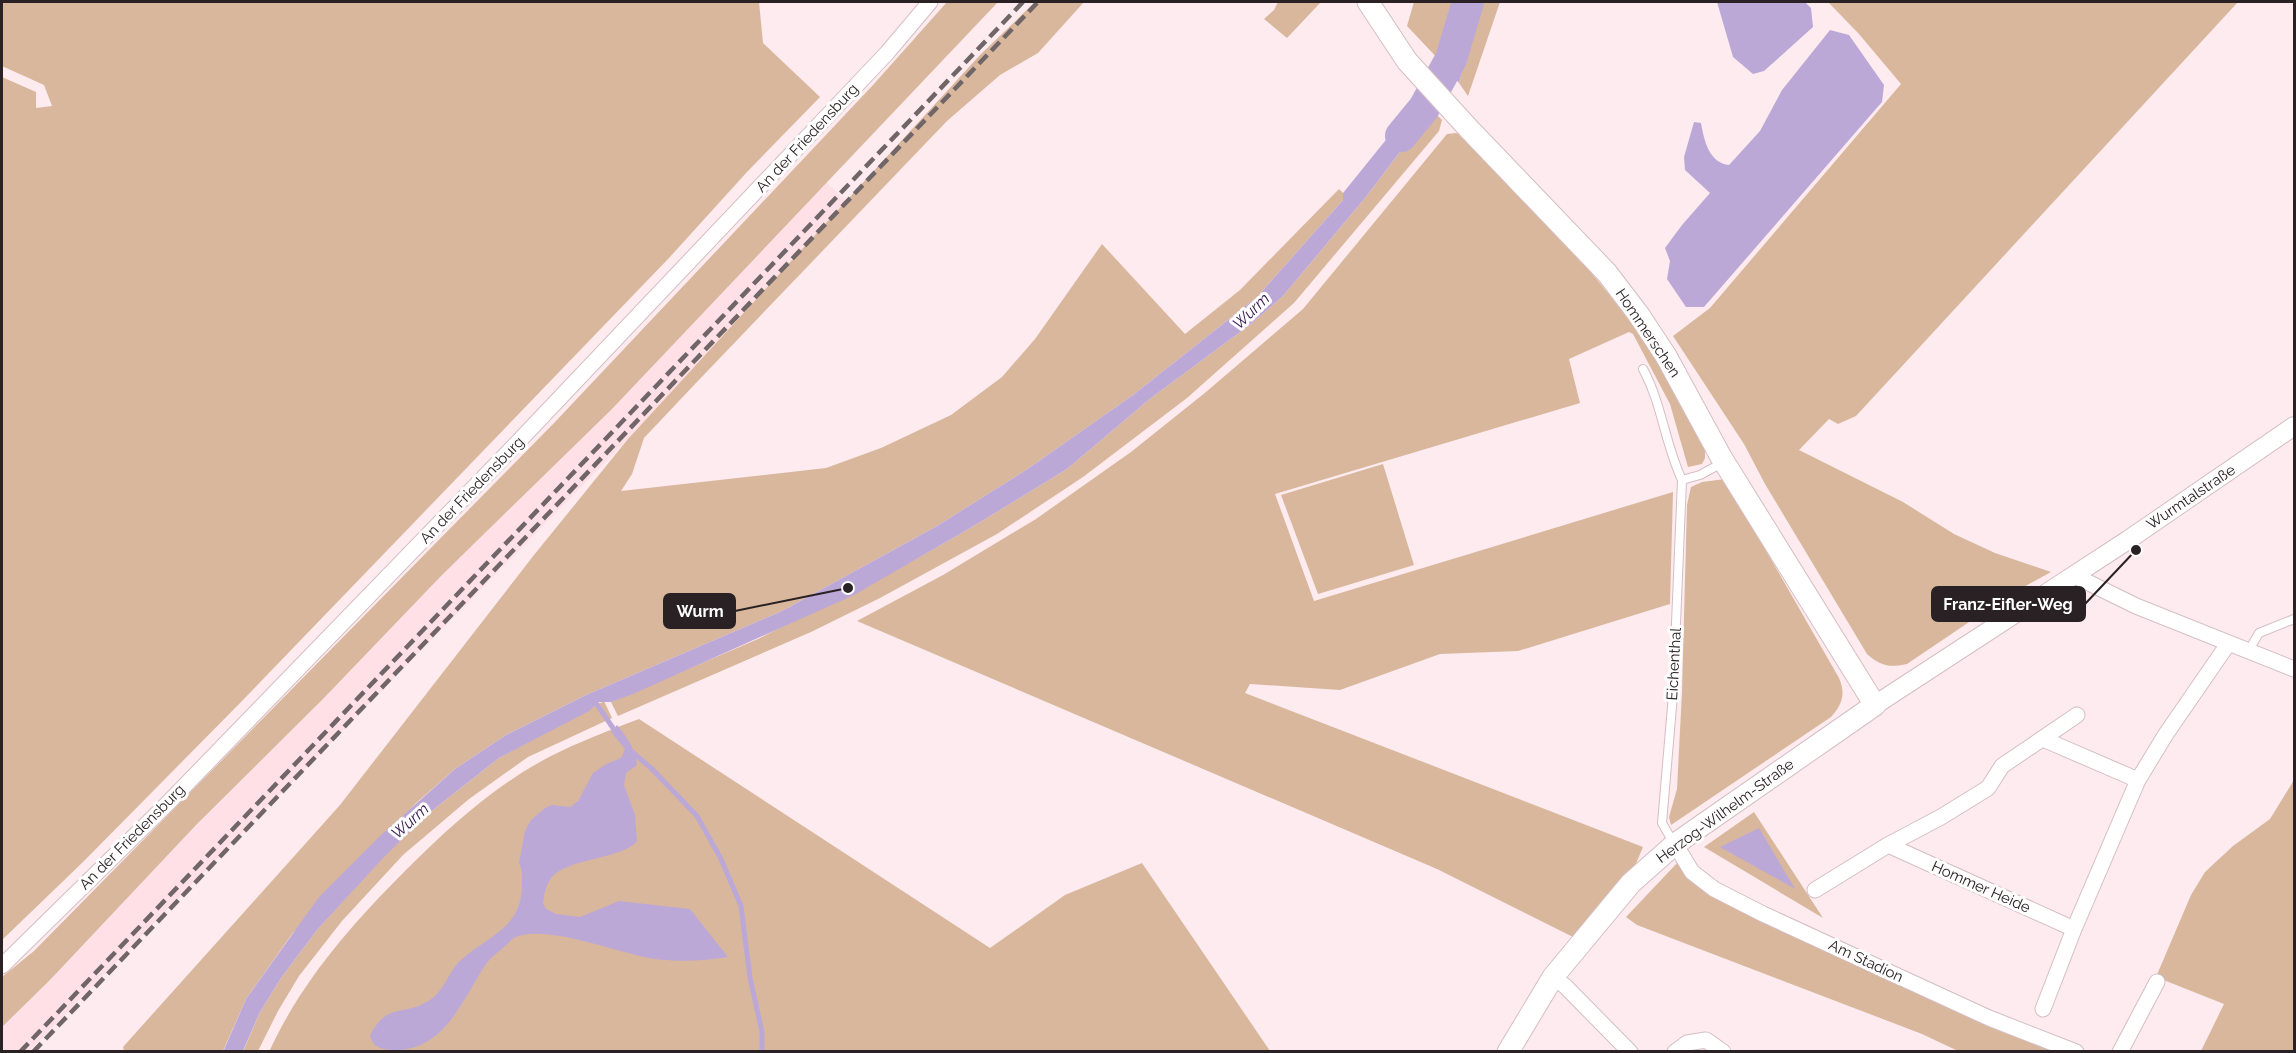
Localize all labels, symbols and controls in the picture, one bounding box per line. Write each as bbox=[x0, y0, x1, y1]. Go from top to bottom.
street label: An der Friedensburg bbox=[752, 80, 862, 196]
street label: Hommerschen bbox=[1612, 285, 1684, 381]
water label: Wurm bbox=[1229, 289, 1273, 333]
street label: An der Friedensburg bbox=[416, 433, 528, 547]
street label: Wurmtalstraße bbox=[2143, 461, 2239, 533]
callout: Franz-Eifler-Weg bbox=[1932, 587, 2085, 621]
callout: Wurm bbox=[664, 594, 735, 628]
text: Franz-Eifler-Weg bbox=[1943, 595, 2073, 614]
text: Wurm bbox=[676, 602, 724, 621]
street label: Eichenthal bbox=[1663, 626, 1685, 701]
street label: Herzog-Wilhelm-Straße bbox=[1653, 755, 1797, 867]
street label: An der Friedensburg bbox=[75, 780, 189, 894]
water label: Wurm bbox=[387, 799, 433, 843]
street label: Hommer Heide bbox=[1929, 857, 2033, 917]
street label: Am Stadion bbox=[1826, 936, 1906, 986]

